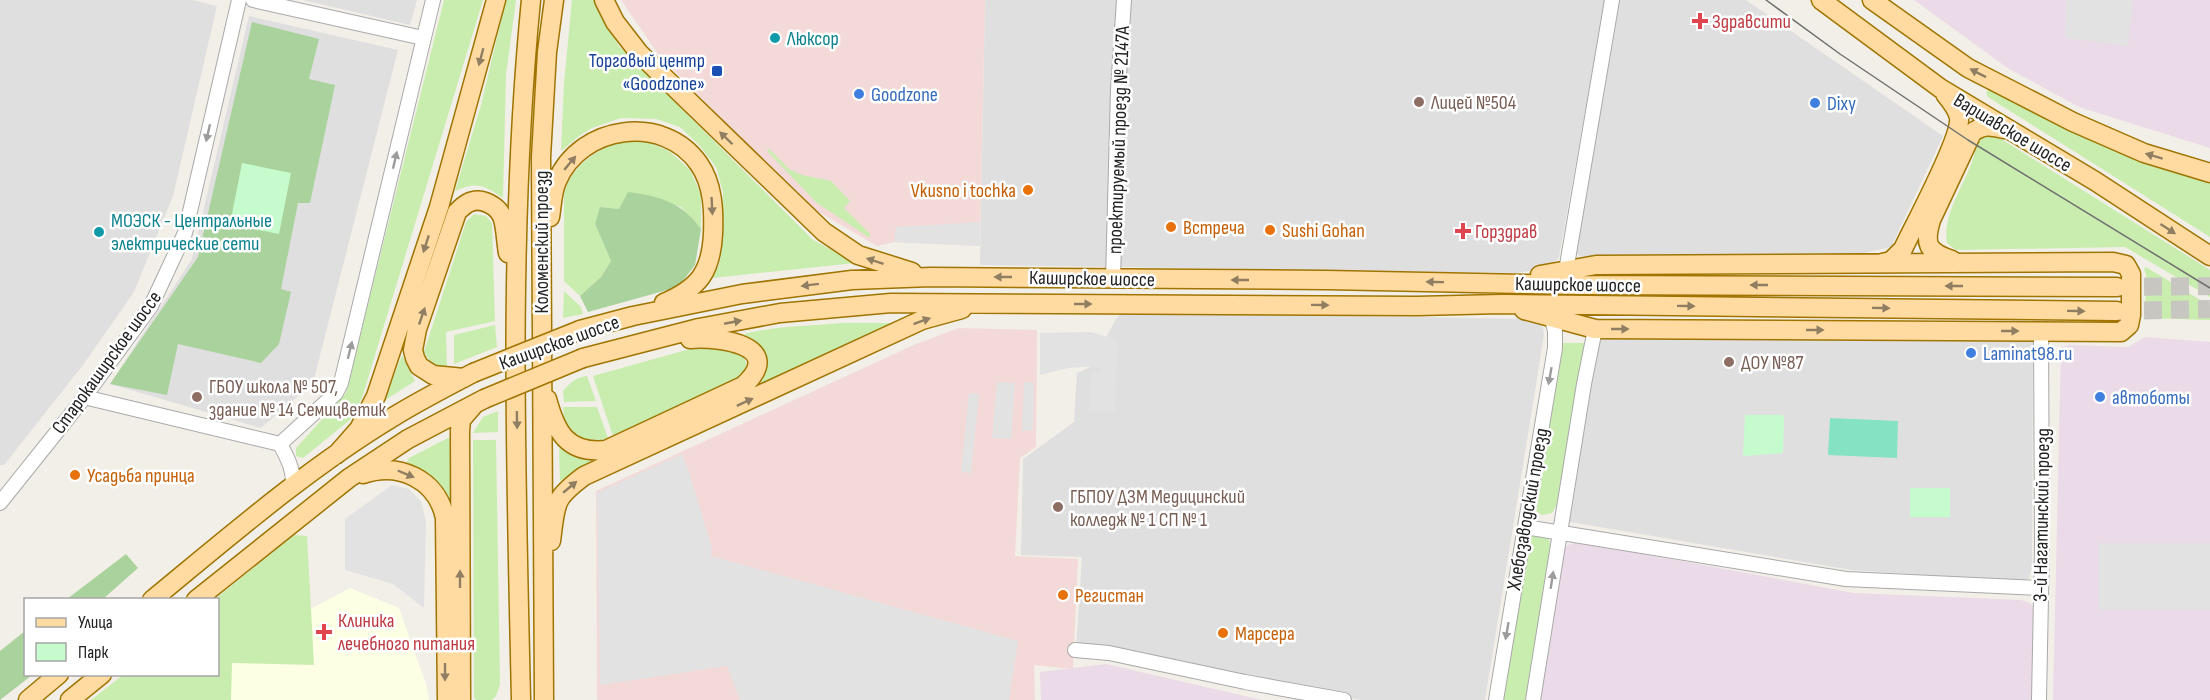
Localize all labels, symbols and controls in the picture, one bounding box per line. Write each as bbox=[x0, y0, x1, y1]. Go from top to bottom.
place label: Здравсити bbox=[1712, 10, 1791, 34]
marker: Здравсити bbox=[1693, 14, 1707, 28]
street label: проектируемый проезд № 2147А bbox=[1103, 25, 1135, 254]
place label: Люксор bbox=[786, 27, 839, 51]
marker: Люксор bbox=[768, 31, 782, 45]
one-way arrow bbox=[476, 48, 485, 66]
place label: Торговый центр «Goodzone» bbox=[589, 49, 705, 96]
marker: Торговый центр «Goodzone» bbox=[710, 64, 724, 78]
one-way arrow bbox=[1969, 68, 1986, 78]
place label: Goodzone bbox=[871, 83, 938, 107]
marker: Goodzone bbox=[852, 87, 866, 101]
street label: Варшавское шоссе bbox=[1949, 88, 2076, 177]
place label: Лицей №504 bbox=[1430, 91, 1516, 115]
place label: Dixy bbox=[1827, 92, 1856, 116]
marker: Лицей №504 bbox=[1412, 95, 1426, 109]
marker: Dixy bbox=[1808, 96, 1822, 110]
one-way arrow bbox=[202, 124, 212, 142]
one-way arrow bbox=[719, 131, 734, 145]
one-way arrow bbox=[390, 151, 400, 169]
one-way arrow bbox=[2145, 151, 2163, 160]
one-way arrow bbox=[563, 156, 576, 171]
street label: Коломенский проезд bbox=[530, 171, 554, 313]
place label: Vkusno i tochka bbox=[911, 179, 1016, 203]
marker: Vkusno i tochka bbox=[1021, 183, 1035, 197]
one-way arrow bbox=[708, 196, 717, 215]
place label: МОЭСК - Центральные электрические сети bbox=[111, 209, 272, 256]
place label: Встреча bbox=[1183, 216, 1245, 240]
place label: Sushi Gohan bbox=[1282, 219, 1365, 243]
marker: Встреча bbox=[1164, 220, 1178, 234]
place label: Горздрав bbox=[1475, 220, 1537, 244]
marker: Sushi Gohan bbox=[1263, 223, 1277, 237]
one-way arrow bbox=[2160, 223, 2176, 234]
marker: Горздрав bbox=[1456, 224, 1470, 238]
marker: МОЭСК - Центральные электрические сети bbox=[92, 225, 106, 239]
one-way arrow bbox=[421, 235, 431, 253]
one-way arrow bbox=[866, 256, 884, 266]
street label: Каширское шоссе bbox=[1029, 266, 1155, 292]
one-way arrow bbox=[994, 272, 1013, 282]
street label: Каширское шоссе bbox=[1515, 272, 1641, 298]
one-way arrow bbox=[1231, 275, 1250, 285]
one-way arrow bbox=[1426, 277, 1445, 287]
one-way arrow bbox=[801, 280, 820, 290]
one-way arrow bbox=[1749, 280, 1768, 290]
one-way arrow bbox=[1944, 281, 1963, 291]
street label: Старокаширское шоссе bbox=[47, 286, 167, 439]
one-way arrow bbox=[1073, 299, 1092, 309]
one-way arrow bbox=[1310, 300, 1329, 310]
one-way arrow bbox=[1677, 301, 1696, 311]
one-way arrow bbox=[1872, 304, 1891, 313]
one-way arrow bbox=[2067, 306, 2086, 315]
one-way arrow bbox=[417, 307, 427, 325]
street label: Каширское шоссе bbox=[496, 310, 622, 376]
one-way arrow bbox=[914, 316, 932, 326]
one-way arrow bbox=[724, 317, 743, 326]
one-way arrow bbox=[1611, 324, 1630, 334]
one-way arrow bbox=[1806, 325, 1825, 335]
one-way arrow bbox=[2001, 326, 2020, 336]
one-way arrow bbox=[345, 341, 355, 359]
place label: Laminat98.ru bbox=[1983, 342, 2072, 366]
marker: Laminat98.ru bbox=[1964, 346, 1978, 360]
place label: ДОУ №87 bbox=[1741, 351, 1804, 375]
marker: ДОУ №87 bbox=[1722, 355, 1736, 369]
one-way arrow bbox=[1545, 367, 1554, 386]
place label: ГБОУ школа № 507, здание № 14 Семицветик bbox=[209, 375, 387, 422]
place label: автоботы bbox=[2112, 386, 2190, 410]
marker: ГБОУ школа № 507, здание № 14 Семицветик bbox=[190, 390, 204, 404]
marker: автоботы bbox=[2093, 390, 2107, 404]
one-way arrow bbox=[736, 397, 753, 406]
one-way arrow bbox=[512, 411, 522, 430]
street label: Хлебозаводский проезд bbox=[1502, 426, 1554, 593]
street label: 3-й Нагатинский проезд bbox=[2028, 428, 2056, 602]
place label: Усадьба принца bbox=[87, 464, 195, 488]
marker: Усадьба принца bbox=[68, 468, 82, 482]
one-way arrow bbox=[397, 470, 415, 479]
one-way arrow bbox=[562, 481, 577, 494]
place label: ГБПОУ ДЗМ Медицинский колледж № 1 СП № 1 bbox=[1070, 485, 1245, 532]
marker: ГБПОУ ДЗМ Медицинский колледж № 1 СП № 1 bbox=[1051, 500, 1065, 514]
one-way arrow bbox=[455, 569, 465, 588]
one-way arrow bbox=[1547, 570, 1556, 589]
place label: Регистан bbox=[1075, 584, 1144, 608]
marker: Регистан bbox=[1056, 588, 1070, 602]
legend bbox=[24, 598, 219, 676]
place label: Клиника лечебного питания bbox=[338, 609, 475, 656]
text: Улица bbox=[78, 612, 113, 633]
one-way arrow bbox=[1502, 621, 1511, 640]
place label: Марсера bbox=[1235, 622, 1295, 646]
marker: Клиника лечебного питания bbox=[315, 623, 333, 641]
marker: Марсера bbox=[1216, 626, 1230, 640]
text: Парк bbox=[78, 642, 109, 663]
one-way arrow bbox=[440, 662, 450, 681]

